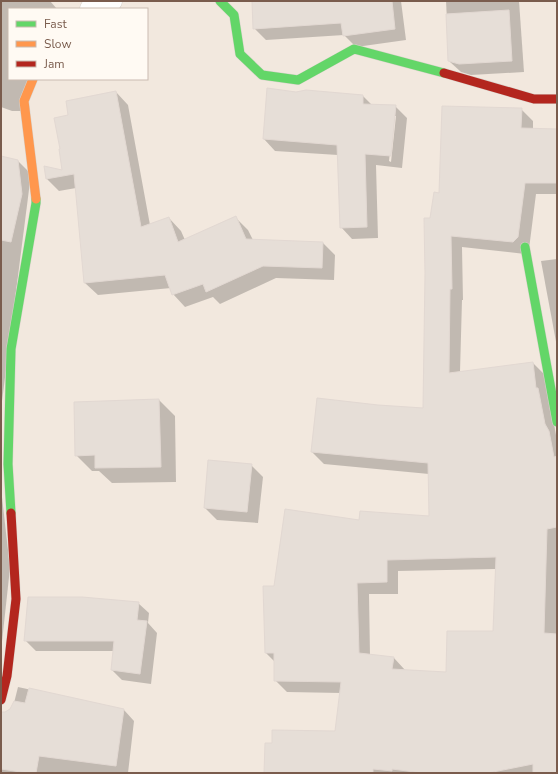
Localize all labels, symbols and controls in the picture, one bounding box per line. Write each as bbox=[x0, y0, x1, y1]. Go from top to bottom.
legend bbox=[8, 8, 148, 80]
text: Fast bbox=[44, 16, 67, 32]
text: Slow bbox=[44, 36, 72, 52]
text: Jam bbox=[43, 56, 65, 72]

